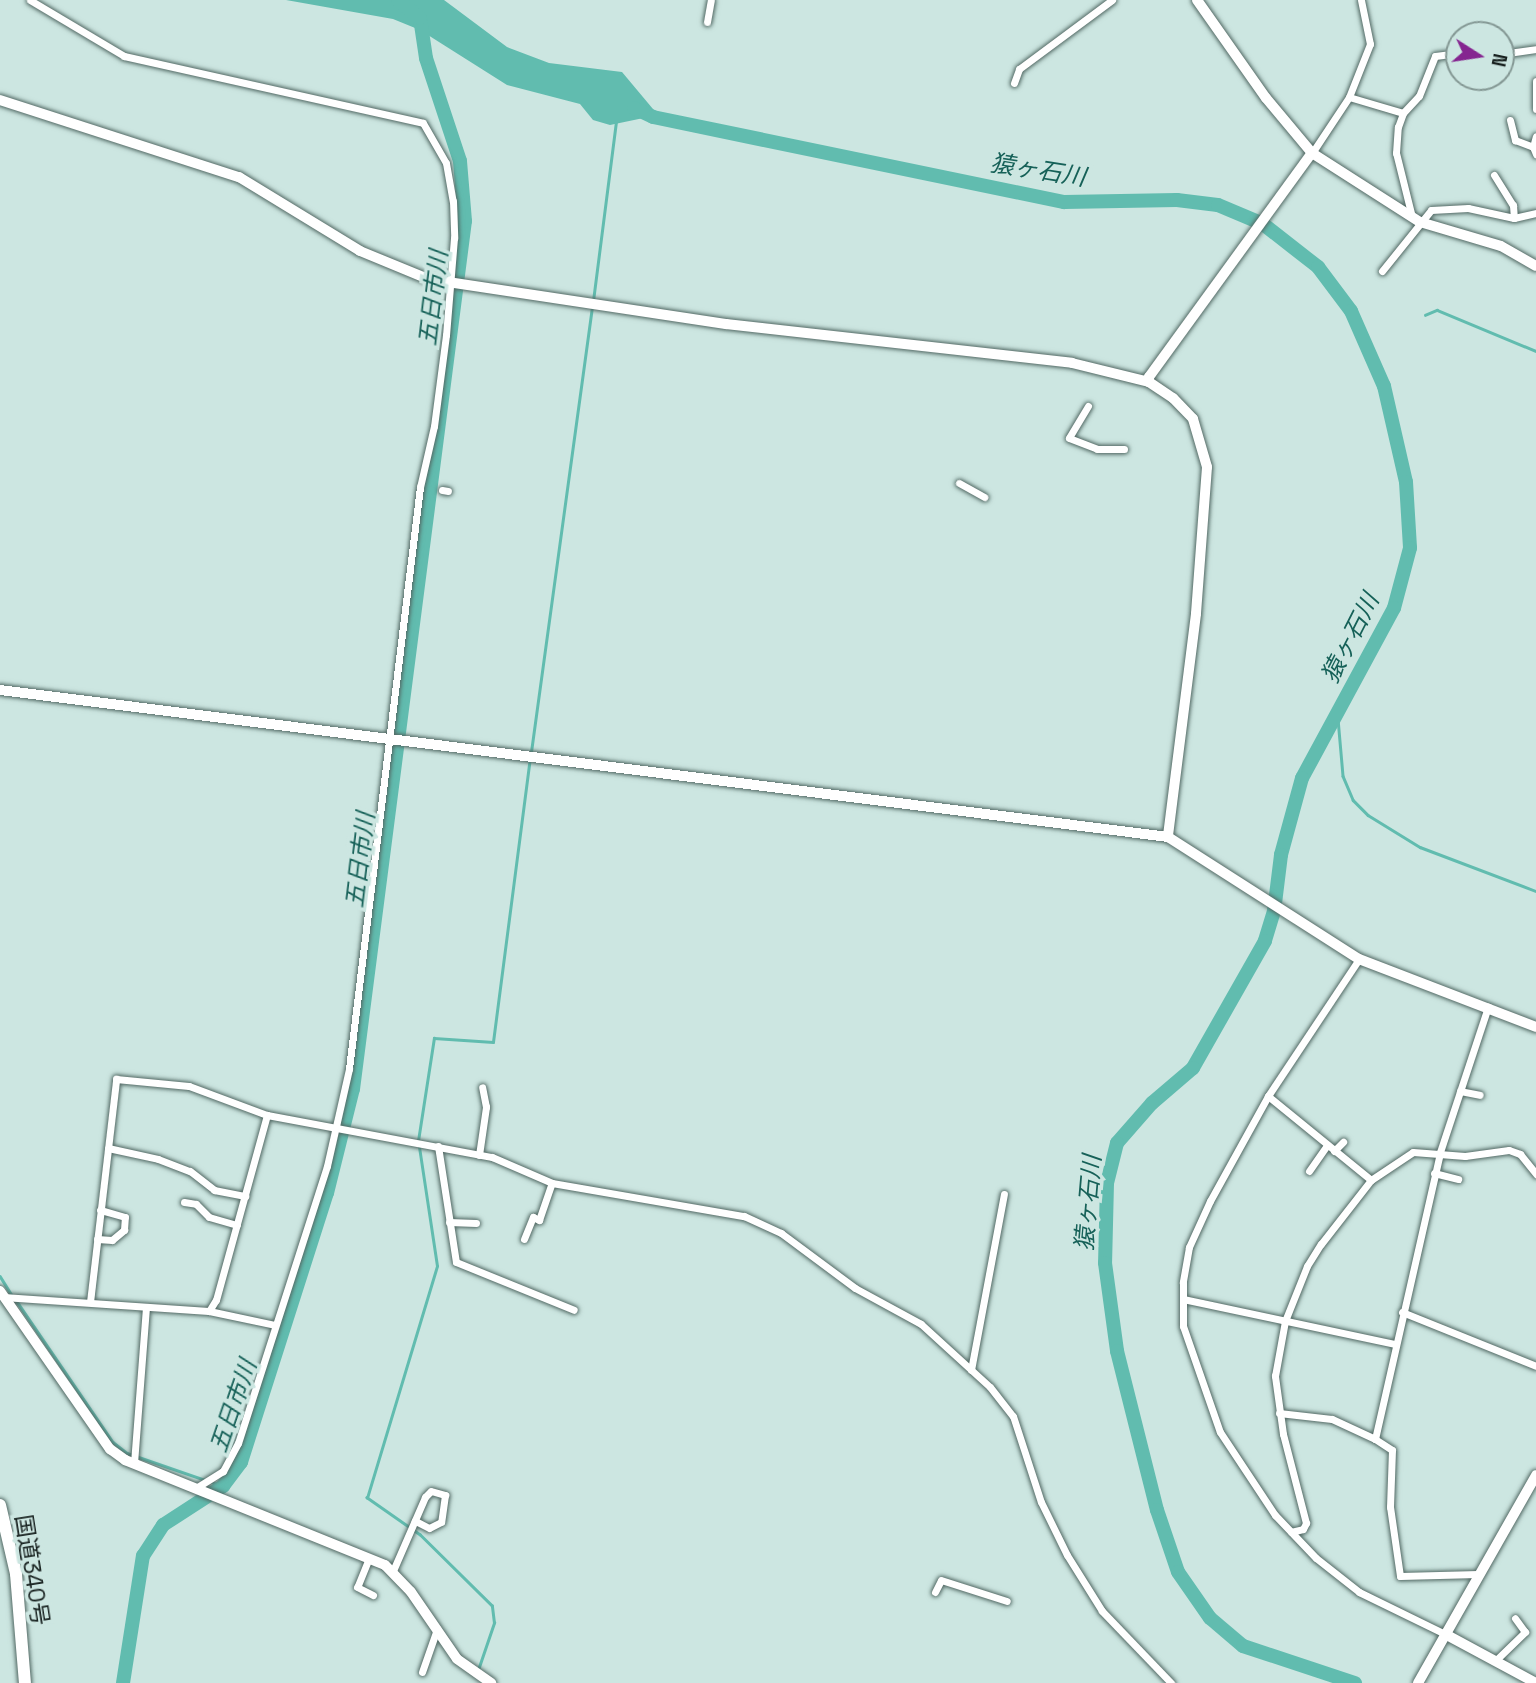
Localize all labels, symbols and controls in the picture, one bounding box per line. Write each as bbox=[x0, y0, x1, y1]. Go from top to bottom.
north arrow bbox=[1445, 21, 1515, 91]
text: N bbox=[1486, 51, 1513, 69]
water label: 猿ヶ石川 bbox=[988, 148, 1088, 192]
water label: 五日市川 bbox=[413, 249, 453, 347]
water label: 猿ヶ石川 bbox=[1315, 589, 1385, 687]
water label: 五日市川 bbox=[340, 811, 380, 909]
water label: 猿ヶ石川 bbox=[1069, 1154, 1107, 1252]
water label: 五日市川 bbox=[204, 1356, 262, 1456]
street label: 国道340号 bbox=[10, 1513, 54, 1627]

